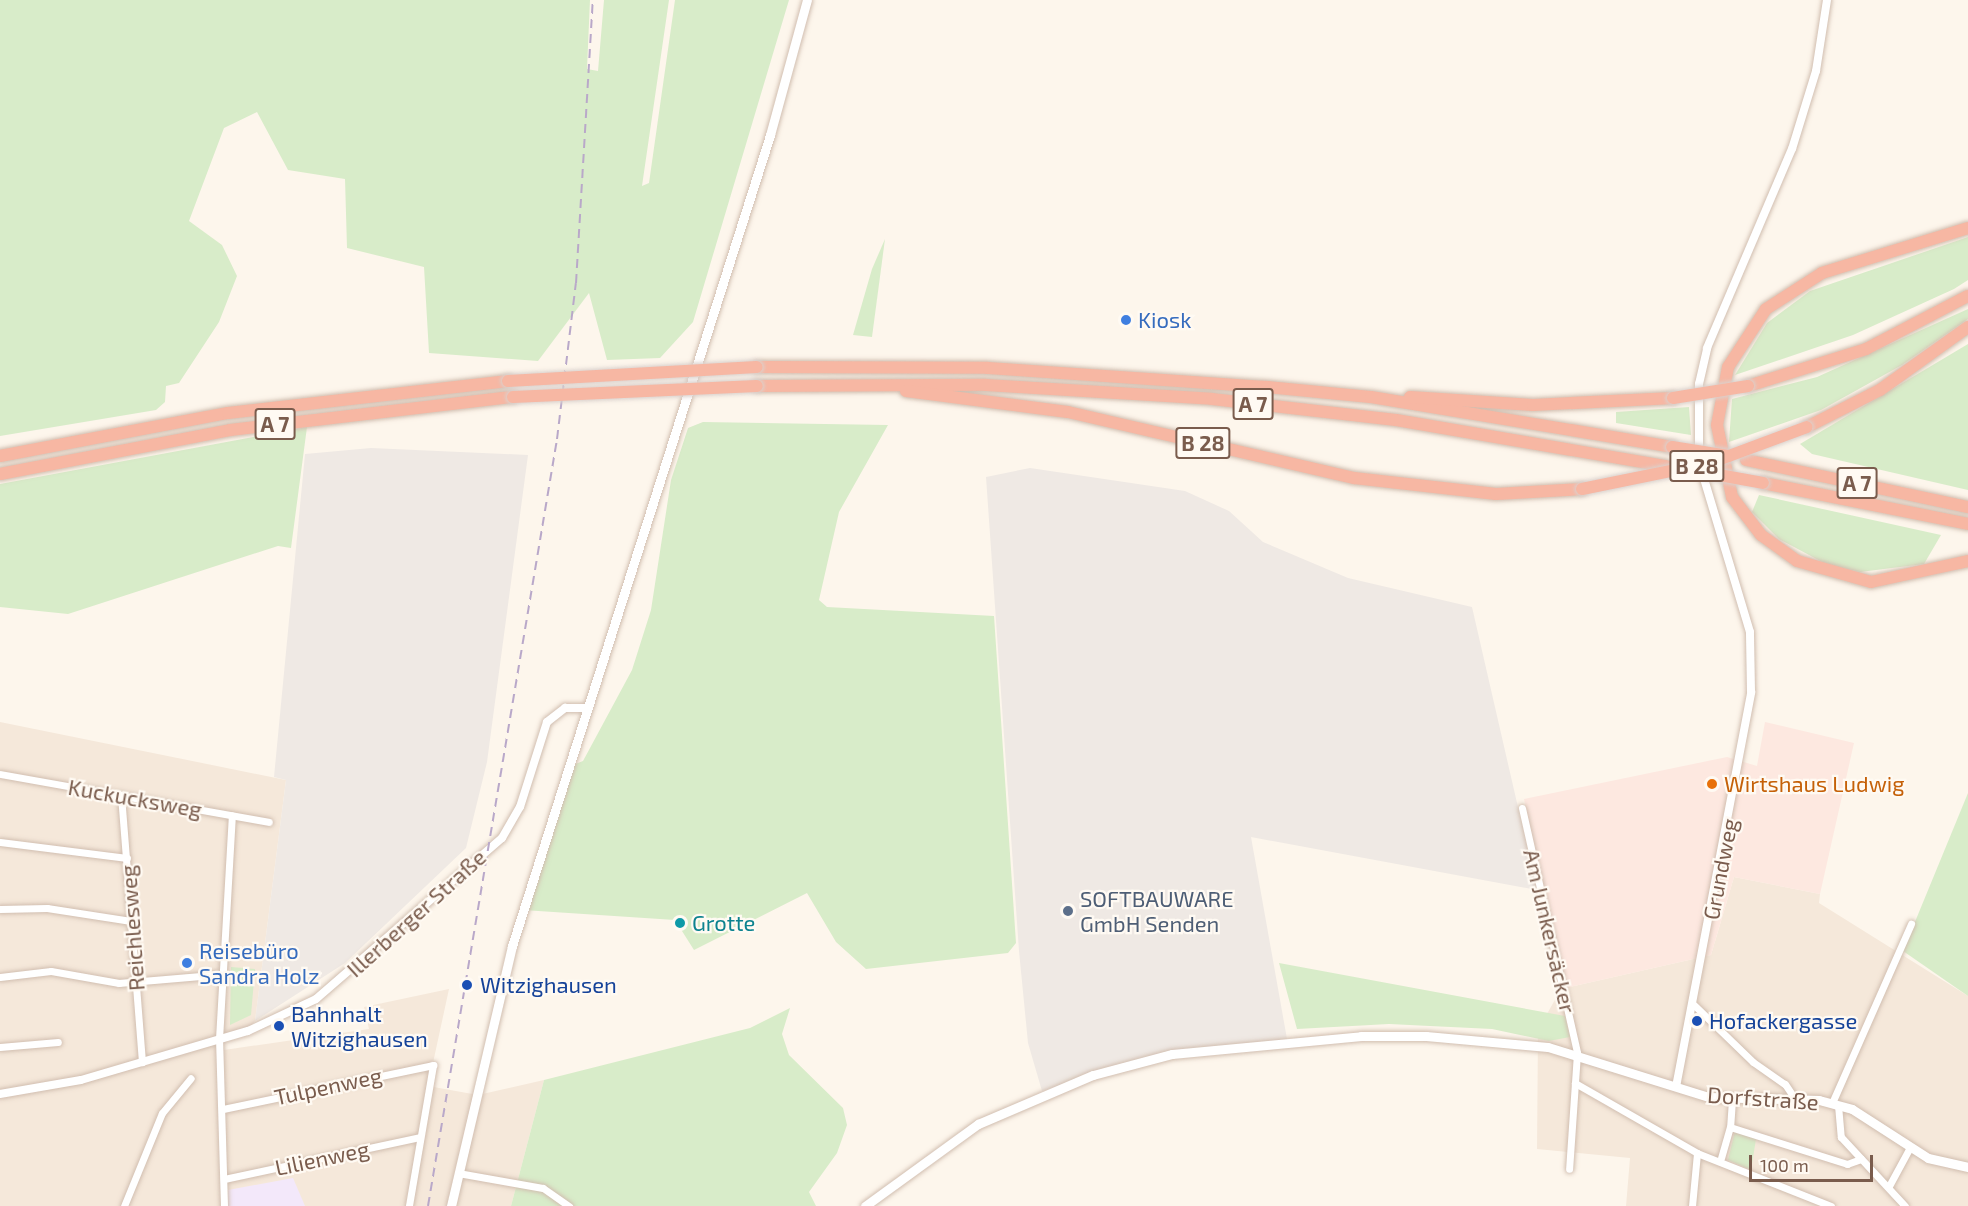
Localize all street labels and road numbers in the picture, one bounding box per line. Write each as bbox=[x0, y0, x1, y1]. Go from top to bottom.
road number: A 7 bbox=[1232, 386, 1274, 422]
road number: A 7 bbox=[254, 406, 296, 442]
road number: B 28 bbox=[1174, 425, 1232, 461]
road number: B 28 bbox=[1668, 448, 1726, 484]
road number: A 7 bbox=[1836, 465, 1878, 501]
street label: Kuckucksweg bbox=[66, 773, 204, 823]
street label: Grundweg bbox=[1697, 816, 1743, 922]
street label: Illerberger Straße bbox=[341, 843, 491, 983]
street label: Am Junkersäcker bbox=[1518, 846, 1582, 1016]
street label: Reichlesweg bbox=[114, 864, 150, 992]
street label: Tulpenweg bbox=[272, 1062, 384, 1110]
street label: Dorfstraße bbox=[1707, 1081, 1819, 1115]
street label: Lilienweg bbox=[273, 1135, 371, 1181]

